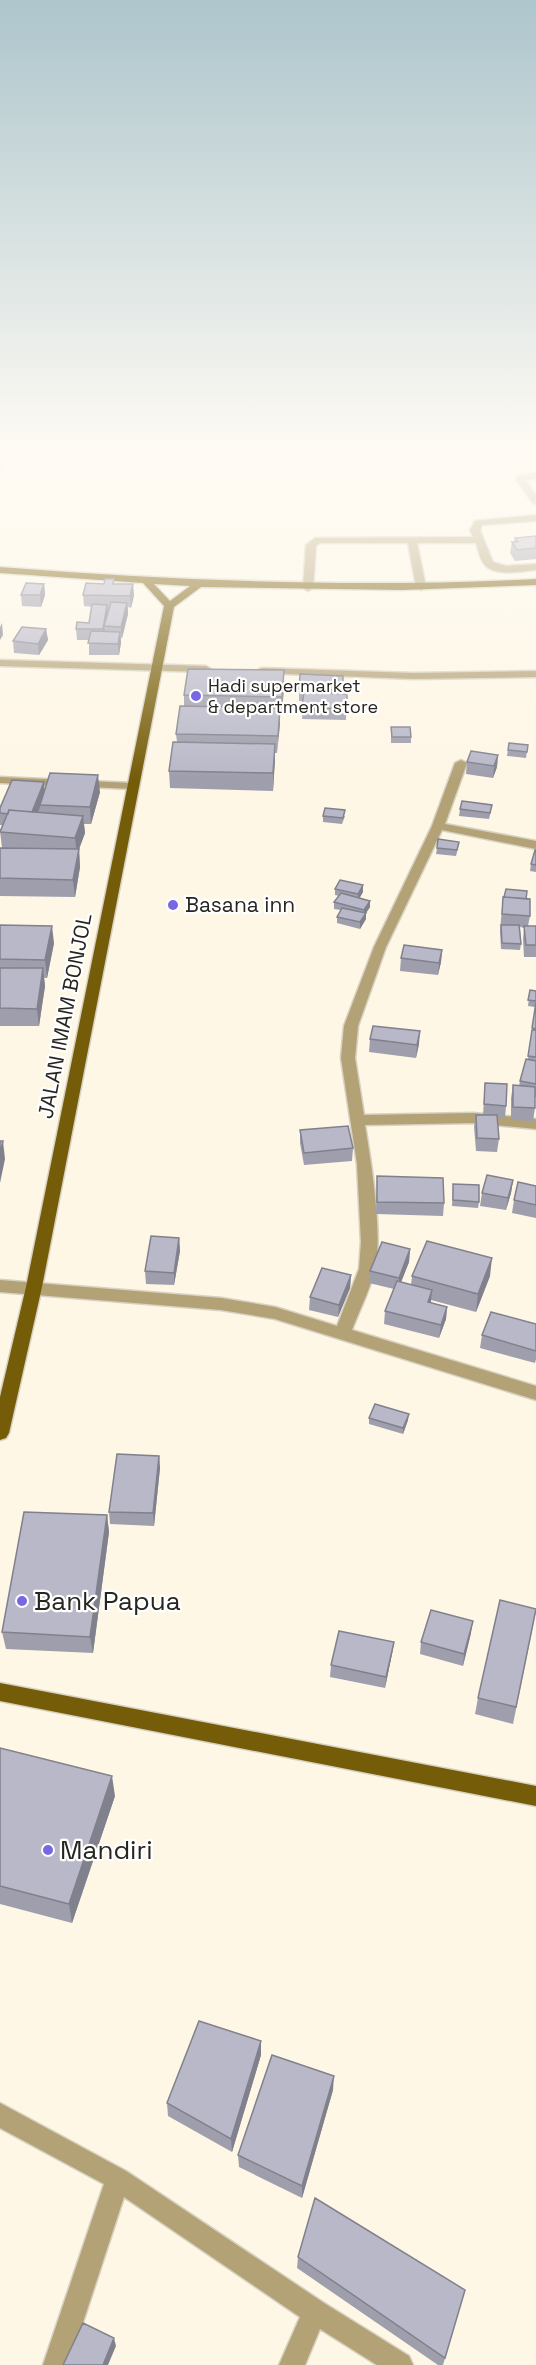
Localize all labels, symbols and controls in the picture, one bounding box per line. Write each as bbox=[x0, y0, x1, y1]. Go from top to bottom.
place label: Hadi supermarket & department store bbox=[208, 674, 378, 718]
marker: Hadi supermarket & department store bbox=[189, 689, 203, 703]
place label: Basana inn bbox=[185, 891, 295, 918]
marker: Basana inn bbox=[166, 898, 180, 912]
street label: JALAN IMAM BONJOL bbox=[31, 911, 98, 1121]
place label: Bank Papua bbox=[34, 1584, 181, 1618]
marker: Bank Papua bbox=[15, 1594, 29, 1608]
place label: Mandiri bbox=[60, 1833, 153, 1867]
marker: Mandiri bbox=[41, 1843, 55, 1857]

